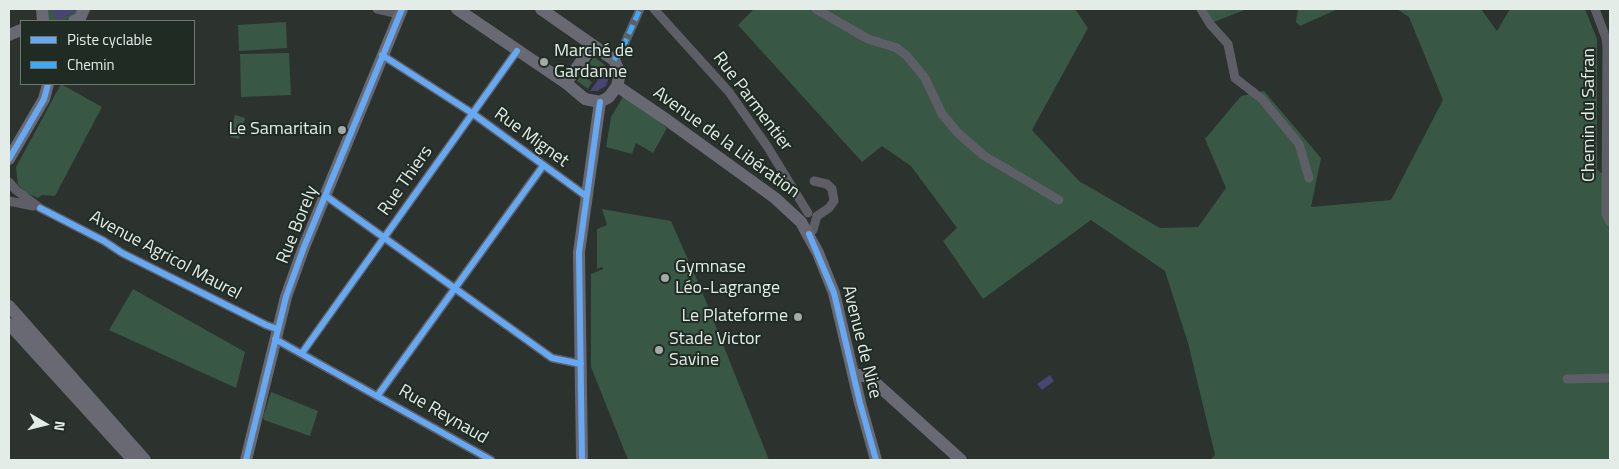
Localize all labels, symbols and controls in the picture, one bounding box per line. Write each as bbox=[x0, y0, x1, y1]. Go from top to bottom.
legend bbox=[20, 20, 195, 85]
text: Piste cyclable bbox=[67, 28, 152, 51]
place label: Marché de Gardanne bbox=[554, 41, 633, 84]
street label: Rue Parmentier bbox=[708, 48, 796, 156]
street label: Chemin du Safran bbox=[1579, 48, 1601, 182]
text: Chemin bbox=[67, 53, 115, 76]
marker: Marché de Gardanne bbox=[538, 56, 550, 68]
street label: Avenue de la Libération bbox=[649, 83, 803, 203]
street label: Rue Mignet bbox=[489, 104, 573, 172]
place label: Le Samaritain bbox=[228, 119, 332, 141]
marker: Le Samaritain bbox=[336, 124, 348, 136]
street label: Rue Thiers bbox=[374, 142, 438, 220]
street label: Rue Borely bbox=[273, 183, 323, 267]
street label: Avenue Agricol Maurel bbox=[85, 207, 245, 305]
place label: Gymnase Léo-Lagrange bbox=[675, 257, 780, 300]
marker: Gymnase Léo-Lagrange bbox=[659, 272, 671, 284]
street label: Avenue de Nice bbox=[837, 283, 885, 401]
place label: Le Plateforme bbox=[681, 306, 788, 328]
marker: Le Plateforme bbox=[792, 311, 804, 323]
place label: Stade Victor Savine bbox=[669, 329, 761, 372]
marker: Stade Victor Savine bbox=[653, 344, 665, 356]
street label: Rue Reynaud bbox=[394, 381, 492, 449]
north arrow bbox=[20, 399, 70, 449]
text: N bbox=[49, 420, 71, 432]

